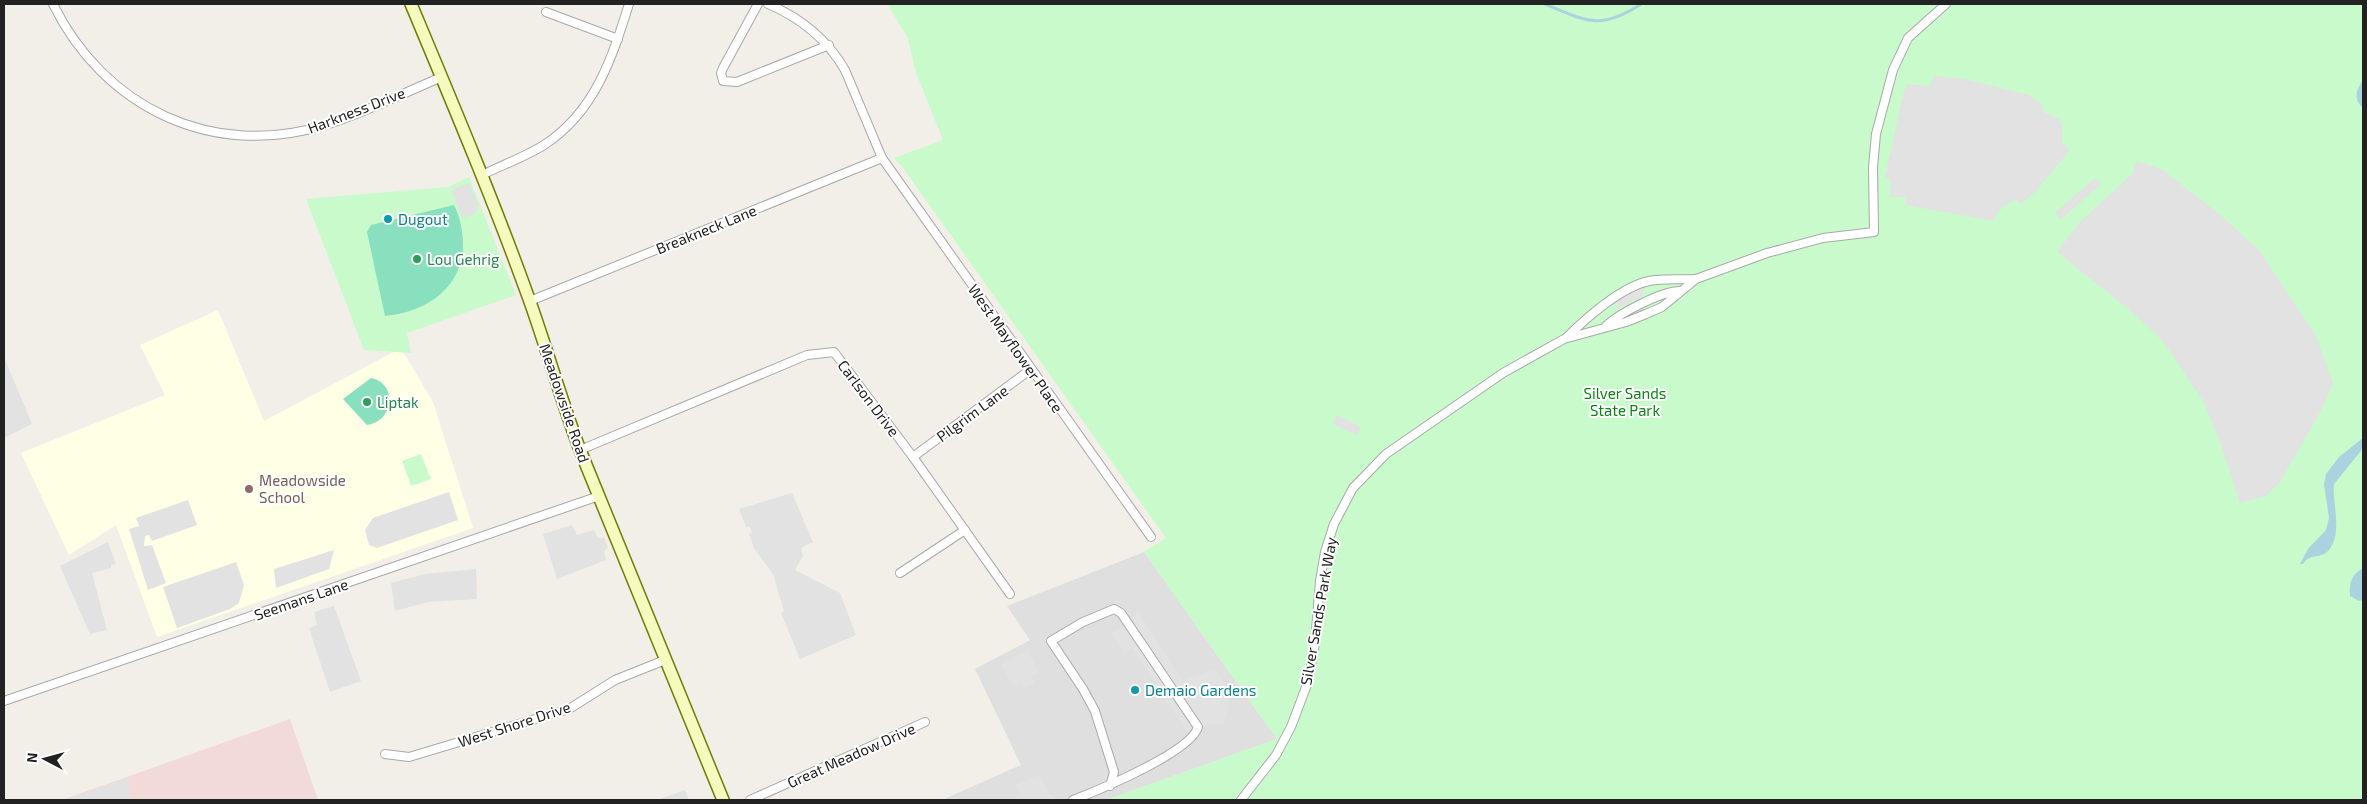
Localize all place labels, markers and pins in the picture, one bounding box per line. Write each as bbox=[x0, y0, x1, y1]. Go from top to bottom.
place label: Dugout bbox=[398, 210, 448, 228]
marker: Dugout bbox=[382, 213, 394, 225]
place label: Lou Gehrig bbox=[427, 250, 500, 268]
marker: Lou Gehrig bbox=[411, 253, 423, 265]
place label: Liptak bbox=[377, 393, 419, 411]
marker: Liptak bbox=[361, 396, 373, 408]
place label: Meadowside School bbox=[259, 471, 346, 506]
marker: Meadowside School bbox=[243, 483, 255, 495]
place label: Demaio Gardens bbox=[1145, 681, 1256, 699]
marker: Demaio Gardens bbox=[1129, 684, 1141, 696]

